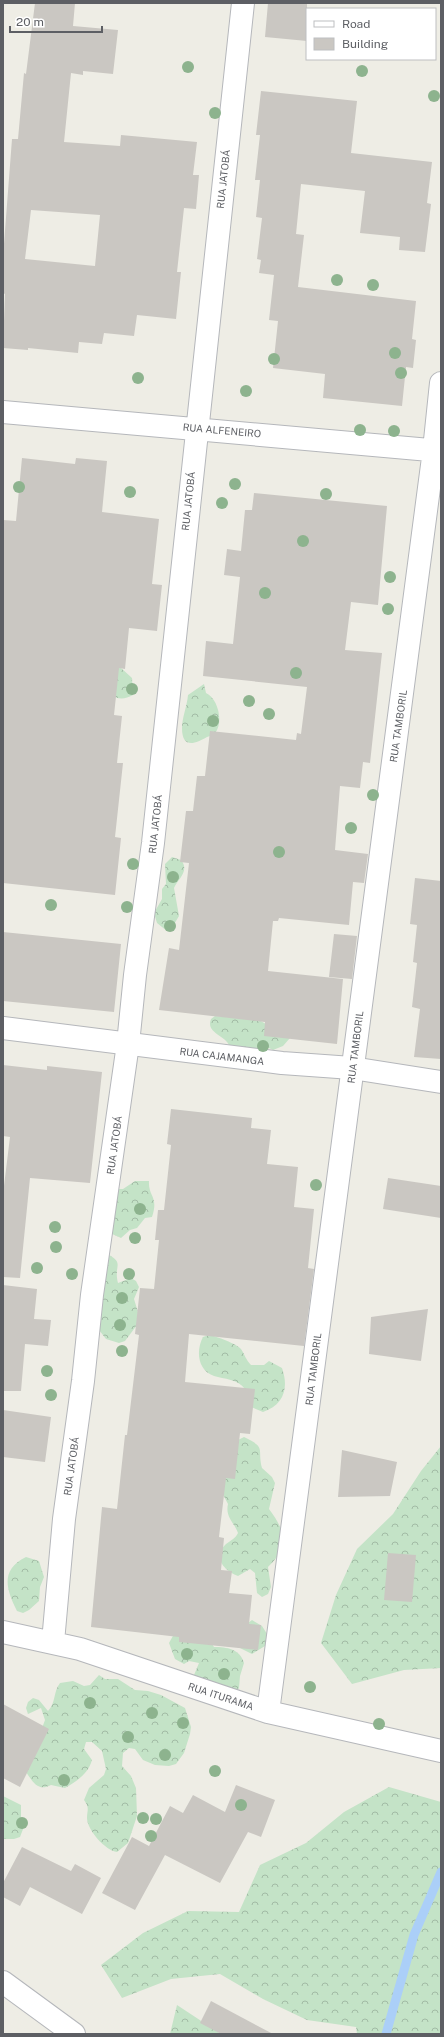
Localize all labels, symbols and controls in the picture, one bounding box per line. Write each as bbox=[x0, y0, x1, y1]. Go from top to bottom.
scale bar bbox=[10, 8, 102, 34]
legend bbox=[306, 8, 436, 60]
text: 20 m bbox=[16, 15, 44, 29]
text: Road bbox=[342, 17, 370, 31]
text: Building bbox=[342, 37, 388, 51]
street label: RUA JATOBÁ bbox=[214, 149, 232, 209]
street label: RUA ALFENEIRO bbox=[182, 421, 262, 439]
street label: RUA JATOBÁ bbox=[179, 471, 197, 531]
street label: RUA TAMBORIL bbox=[387, 689, 409, 763]
street label: RUA JATOBÁ bbox=[146, 794, 164, 854]
street label: RUA TAMBORIL bbox=[345, 1010, 365, 1084]
street label: RUA CAJAMANGA bbox=[179, 1045, 265, 1067]
street label: RUA JATOBÁ bbox=[104, 1115, 124, 1175]
street label: RUA TAMBORIL bbox=[303, 1332, 323, 1406]
street label: RUA JATOBÁ bbox=[61, 1436, 81, 1496]
street label: RUA ITURAMA bbox=[187, 1680, 255, 1712]

